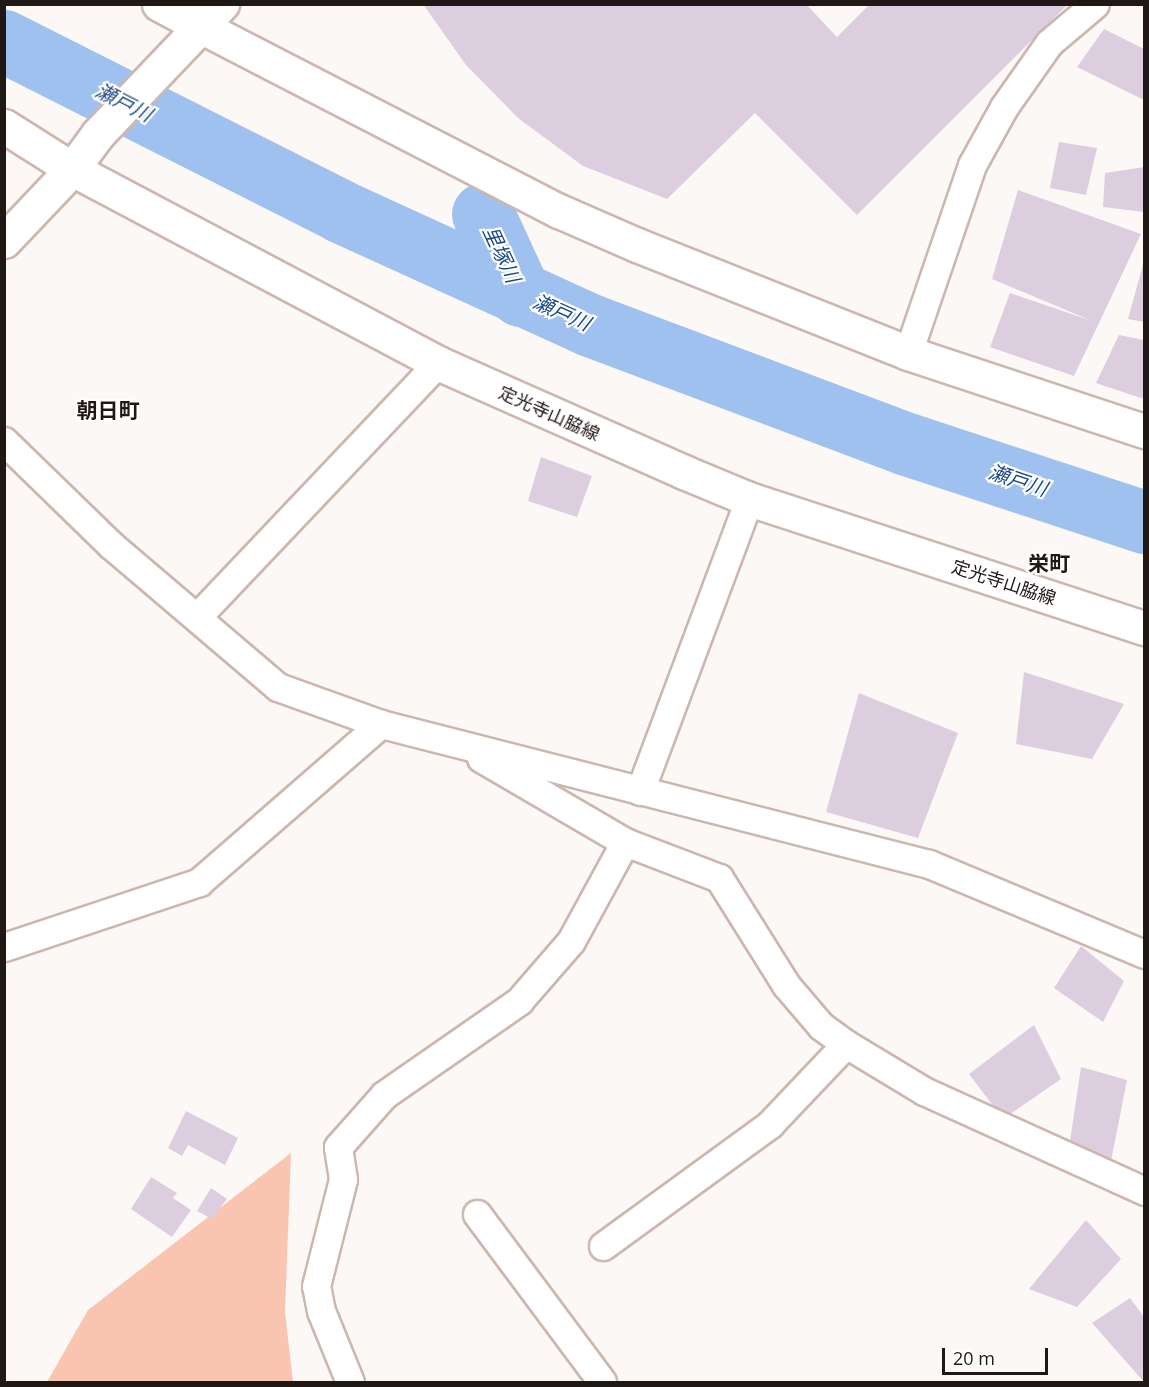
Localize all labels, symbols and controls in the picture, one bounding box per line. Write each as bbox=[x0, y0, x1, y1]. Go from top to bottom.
water label: 瀬戸川 bbox=[92, 78, 156, 126]
water label: 里塚川 bbox=[478, 222, 526, 286]
water label: 瀬戸川 bbox=[530, 289, 594, 335]
street label: 定光寺山脇線 bbox=[495, 381, 603, 445]
district label: 朝日町 bbox=[77, 397, 139, 423]
water label: 瀬戸川 bbox=[986, 459, 1050, 501]
district label: 栄町 bbox=[1028, 550, 1070, 576]
street label: 定光寺山脇線 bbox=[949, 555, 1059, 609]
scale bar bbox=[945, 1336, 1052, 1374]
text: 20 m bbox=[953, 1346, 995, 1370]

